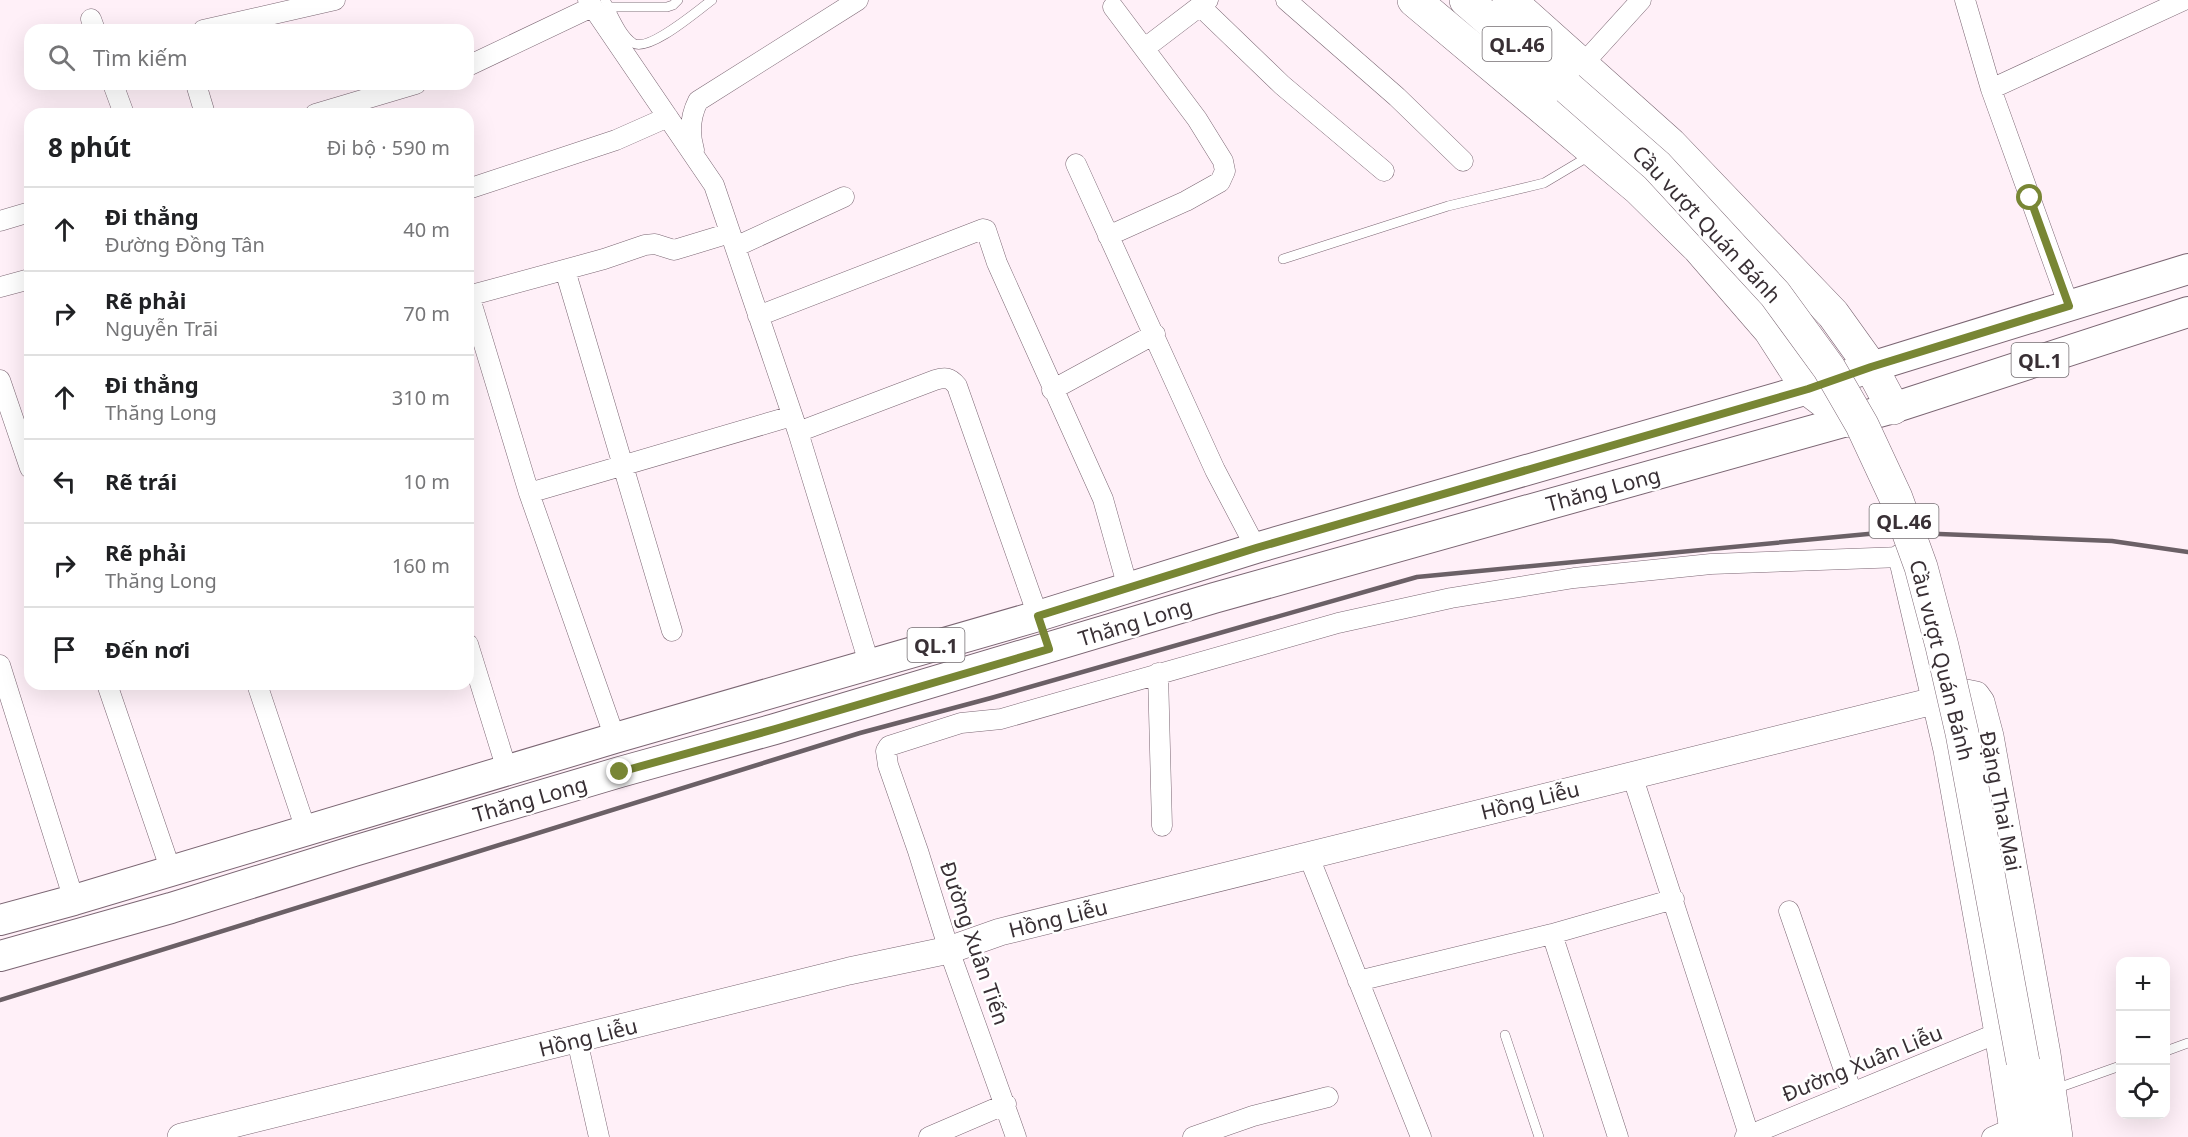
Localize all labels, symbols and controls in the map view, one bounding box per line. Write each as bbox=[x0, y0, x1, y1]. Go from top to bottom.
search box bbox=[24, 24, 474, 90]
road number: QL.46 bbox=[1482, 27, 1552, 61]
icon: search bbox=[45, 41, 78, 74]
text: Tìm kiếm bbox=[93, 42, 188, 72]
text: 8 phút bbox=[48, 129, 131, 165]
text: Đi bộ · 590 m bbox=[327, 134, 450, 161]
street label: Cầu vượt Quán Bánh bbox=[1626, 139, 1788, 309]
route start bbox=[2016, 184, 2042, 210]
text: Đi thẳng bbox=[105, 201, 199, 231]
icon: ahead bbox=[48, 213, 81, 246]
text: 40 m bbox=[403, 216, 450, 243]
text: Đường Đồng Tân bbox=[105, 231, 265, 258]
text: Rẽ phải bbox=[105, 285, 186, 315]
icon: right bbox=[48, 297, 81, 330]
text: 70 m bbox=[403, 300, 450, 327]
text: Nguyễn Trãi bbox=[105, 315, 218, 342]
road number: QL.1 bbox=[2012, 343, 2068, 377]
text: Đi thẳng bbox=[105, 369, 199, 399]
icon: ahead bbox=[48, 381, 81, 414]
text: 310 m bbox=[392, 384, 450, 411]
text: Thăng Long bbox=[105, 399, 217, 426]
street label: Thăng Long bbox=[1543, 460, 1663, 518]
icon: left bbox=[48, 465, 81, 498]
text: Rẽ trái bbox=[105, 466, 177, 496]
text: 10 m bbox=[403, 468, 450, 495]
road number: QL.46 bbox=[1870, 504, 1938, 538]
text: Rẽ phải bbox=[105, 537, 186, 567]
icon: right bbox=[48, 549, 81, 582]
text: 160 m bbox=[392, 552, 450, 579]
street label: Cầu vượt Quán Bánh bbox=[1903, 557, 1981, 763]
text: Thăng Long bbox=[105, 567, 217, 594]
street label: Thăng Long bbox=[1075, 591, 1195, 653]
road number: QL.1 bbox=[908, 628, 964, 662]
icon: arrive bbox=[48, 633, 81, 666]
text: Đến nơi bbox=[105, 634, 190, 664]
street label: Đặng Thai Mai bbox=[1974, 729, 2028, 873]
route end bbox=[606, 758, 632, 784]
street label: Thăng Long bbox=[470, 769, 590, 829]
street label: Hồng Liễu bbox=[1478, 774, 1582, 826]
street label: Đường Xuân Tiến bbox=[934, 858, 1016, 1028]
street label: Hồng Liễu bbox=[1006, 892, 1110, 944]
map controls bbox=[2116, 957, 2170, 1119]
button: + bbox=[2116, 957, 2170, 1011]
street label: Hồng Liễu bbox=[536, 1011, 640, 1063]
button: − bbox=[2116, 1011, 2170, 1065]
street label: Đường Xuân Liễu bbox=[1778, 1018, 1946, 1108]
button: locate bbox=[2116, 1065, 2170, 1119]

